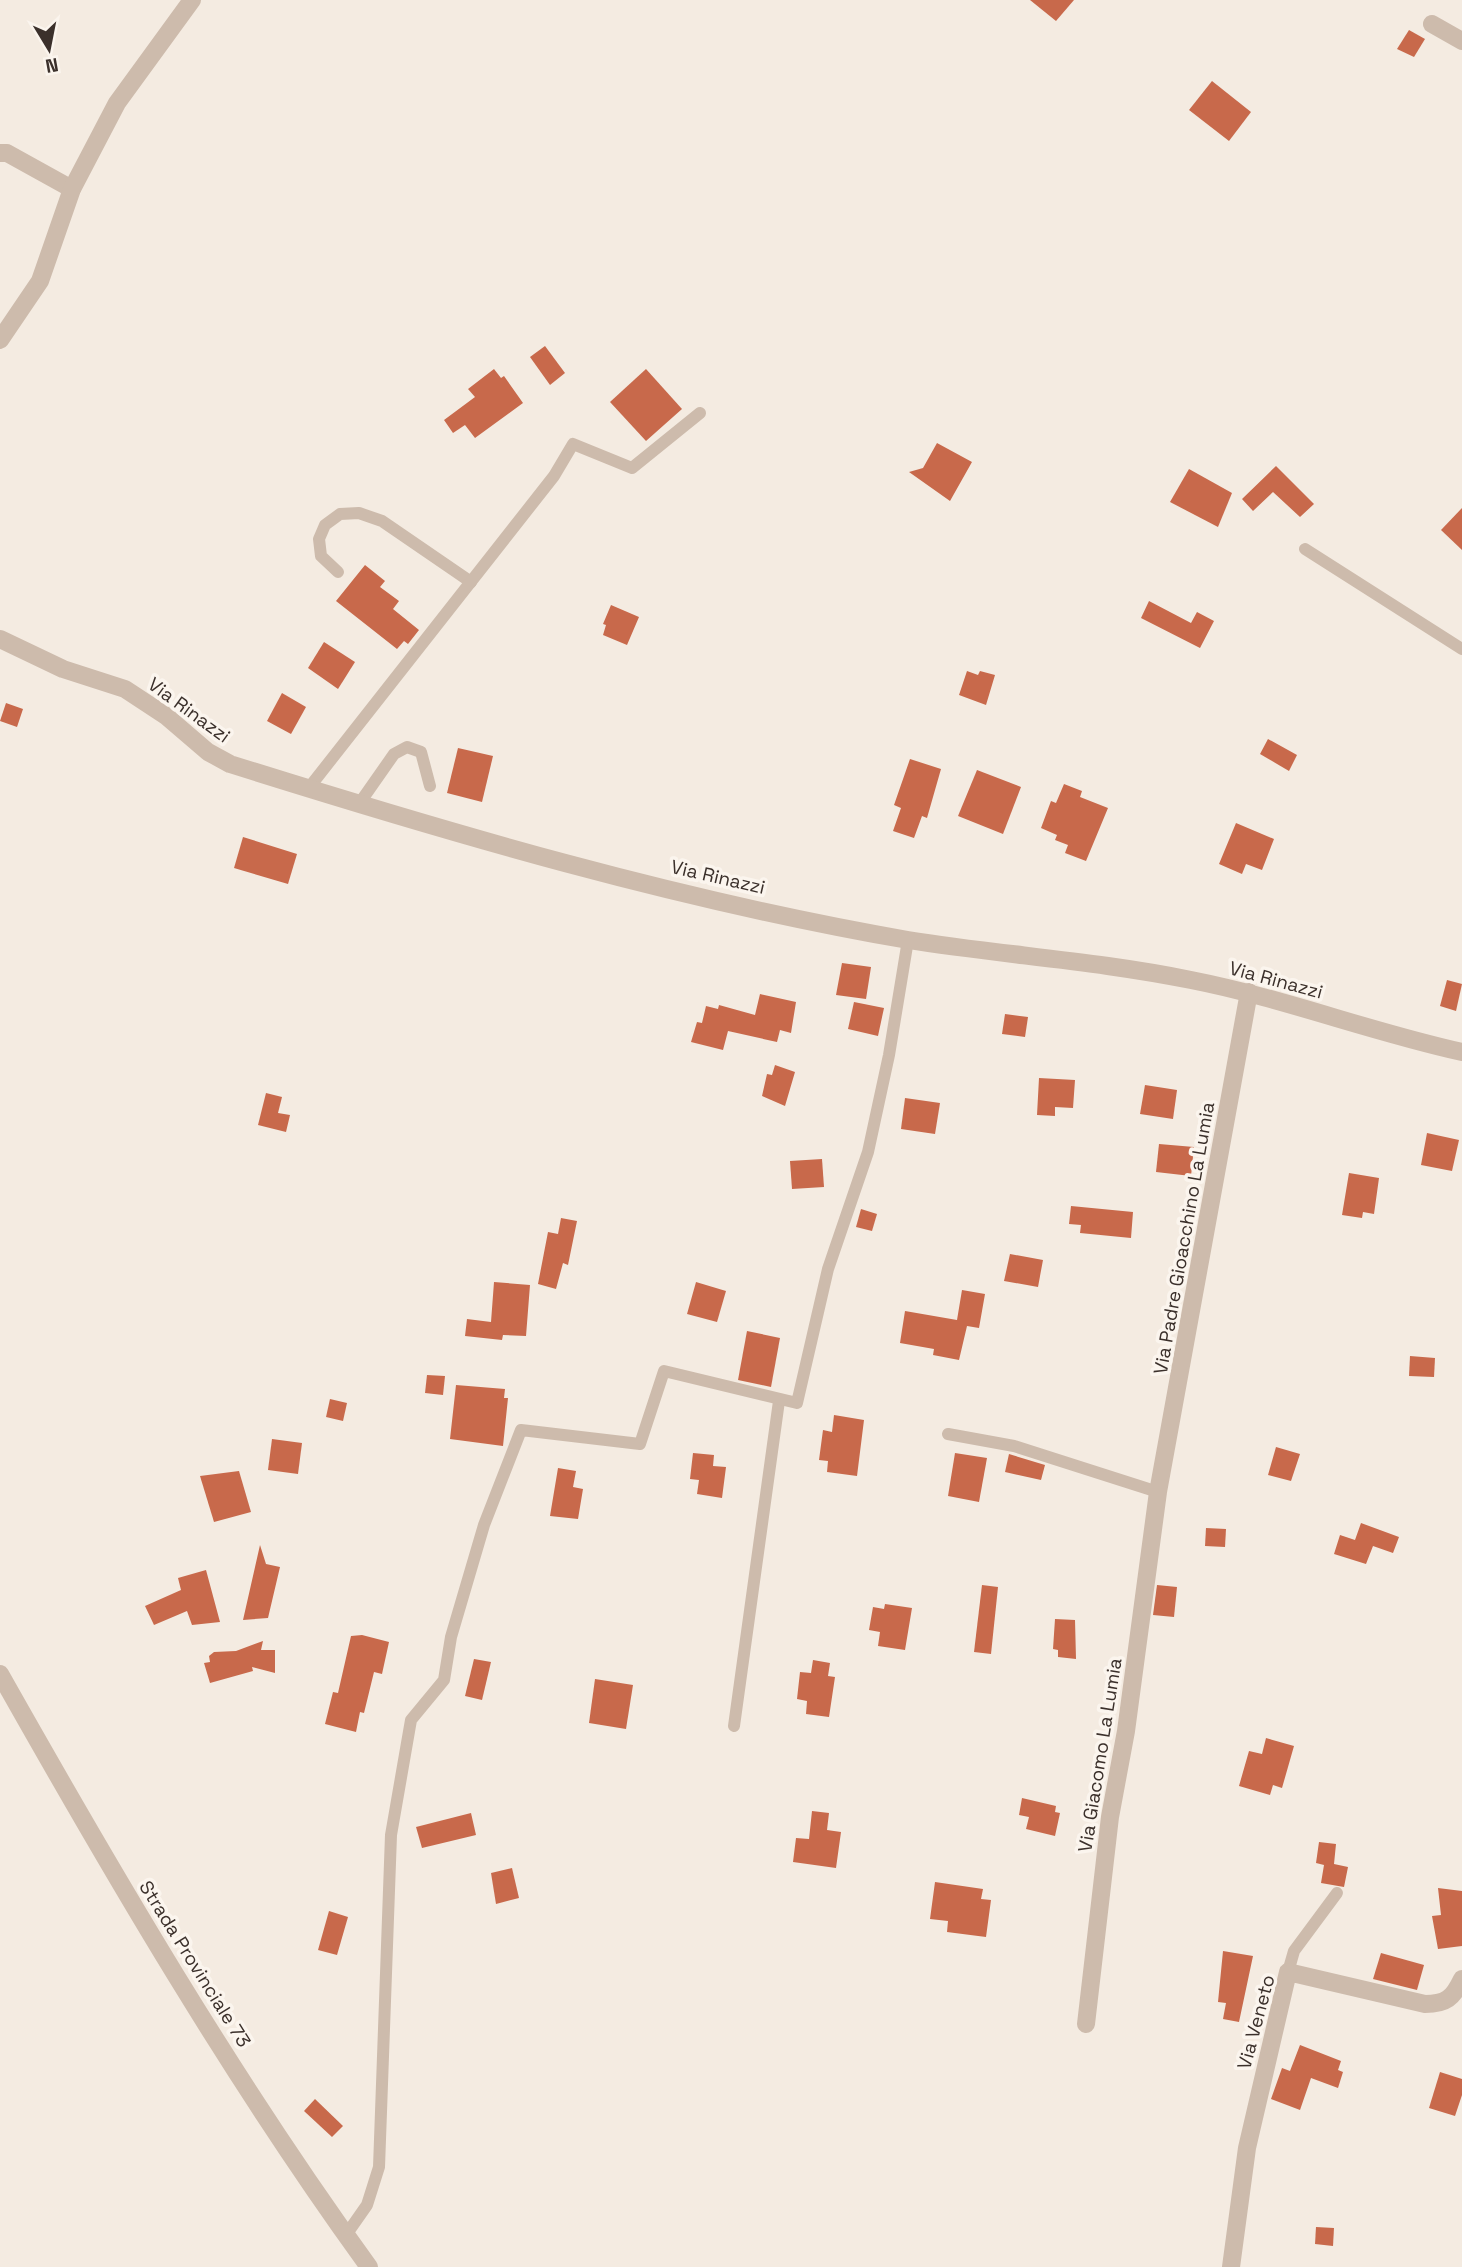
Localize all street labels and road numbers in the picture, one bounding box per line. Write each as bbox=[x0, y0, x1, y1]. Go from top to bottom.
street label: Via Rinazzi bbox=[143, 672, 235, 748]
street label: Via Rinazzi bbox=[668, 854, 768, 900]
street label: Via Rinazzi bbox=[1226, 956, 1326, 1004]
street label: Via Padre Gioacchino La Lumia bbox=[1148, 1100, 1220, 1376]
street label: Via Giacomo La Lumia bbox=[1072, 1656, 1128, 1854]
street label: Strada Provinciale 73 bbox=[134, 1876, 256, 2052]
street label: Via Veneto bbox=[1231, 1972, 1281, 2072]

